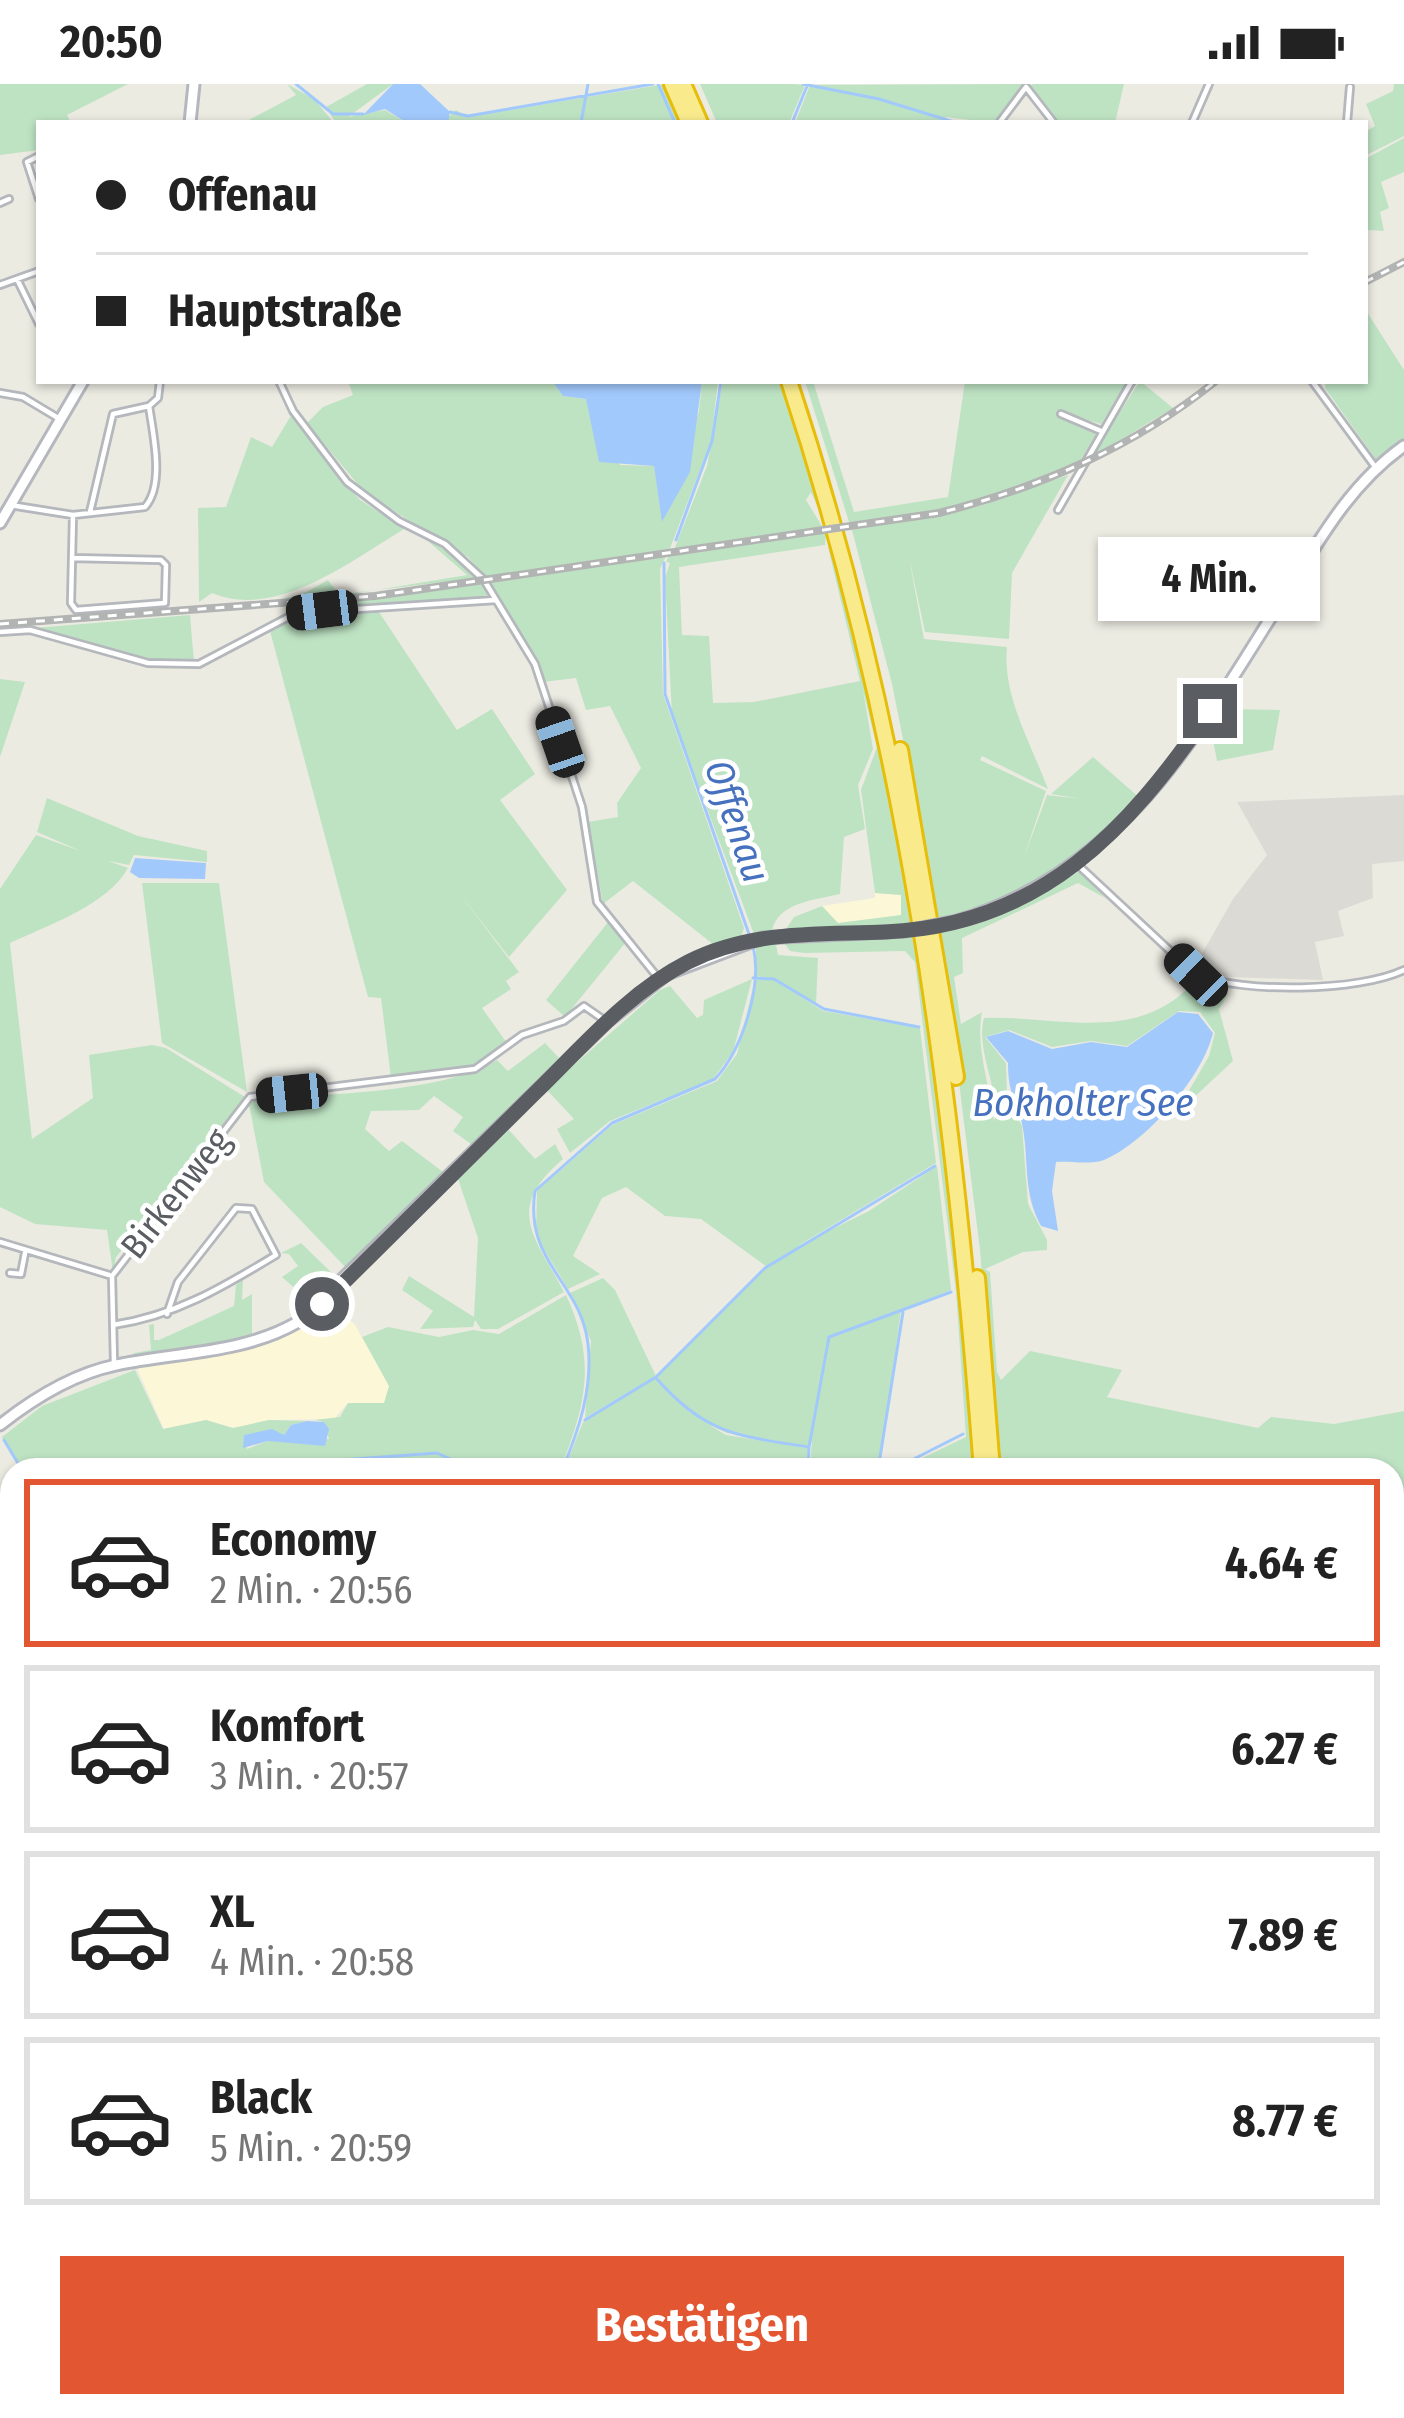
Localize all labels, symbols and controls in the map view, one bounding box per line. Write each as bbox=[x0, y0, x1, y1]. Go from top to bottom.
text: 20:50 bbox=[60, 15, 163, 69]
text: Offenau bbox=[168, 168, 318, 222]
text: Hauptstraße bbox=[168, 284, 402, 338]
callout: 4 Min. bbox=[1099, 537, 1321, 621]
text: 4 Min. bbox=[1161, 556, 1257, 602]
car bbox=[284, 588, 360, 632]
route end bbox=[1183, 684, 1237, 738]
car bbox=[531, 702, 589, 782]
water label: Offenau bbox=[695, 754, 779, 888]
car bbox=[1158, 937, 1234, 1013]
car bbox=[254, 1071, 330, 1115]
water label: Bokholter See bbox=[973, 1080, 1193, 1126]
street label: Birkenweg bbox=[111, 1120, 240, 1267]
route start bbox=[295, 1277, 349, 1331]
icon: car bbox=[66, 1509, 174, 1617]
text: Economy bbox=[210, 1513, 376, 1567]
text: 4.64 € bbox=[1225, 1536, 1338, 1590]
text: 2 Min. · 20:56 bbox=[210, 1567, 413, 1613]
icon: car bbox=[66, 1695, 174, 1803]
text: Komfort bbox=[210, 1699, 364, 1753]
text: 6.27 € bbox=[1231, 1722, 1338, 1776]
text: 3 Min. · 20:57 bbox=[210, 1753, 409, 1799]
icon: car bbox=[66, 1881, 174, 1989]
text: XL bbox=[210, 1885, 255, 1939]
text: 7.89 € bbox=[1229, 1908, 1338, 1962]
text: 4 Min. · 20:58 bbox=[210, 1939, 414, 1985]
icon: car bbox=[66, 2067, 174, 2175]
text: Black bbox=[210, 2071, 312, 2125]
text: 8.77 € bbox=[1232, 2094, 1338, 2148]
text: 5 Min. · 20:59 bbox=[210, 2125, 412, 2171]
button: Bestätigen bbox=[60, 2256, 1344, 2394]

